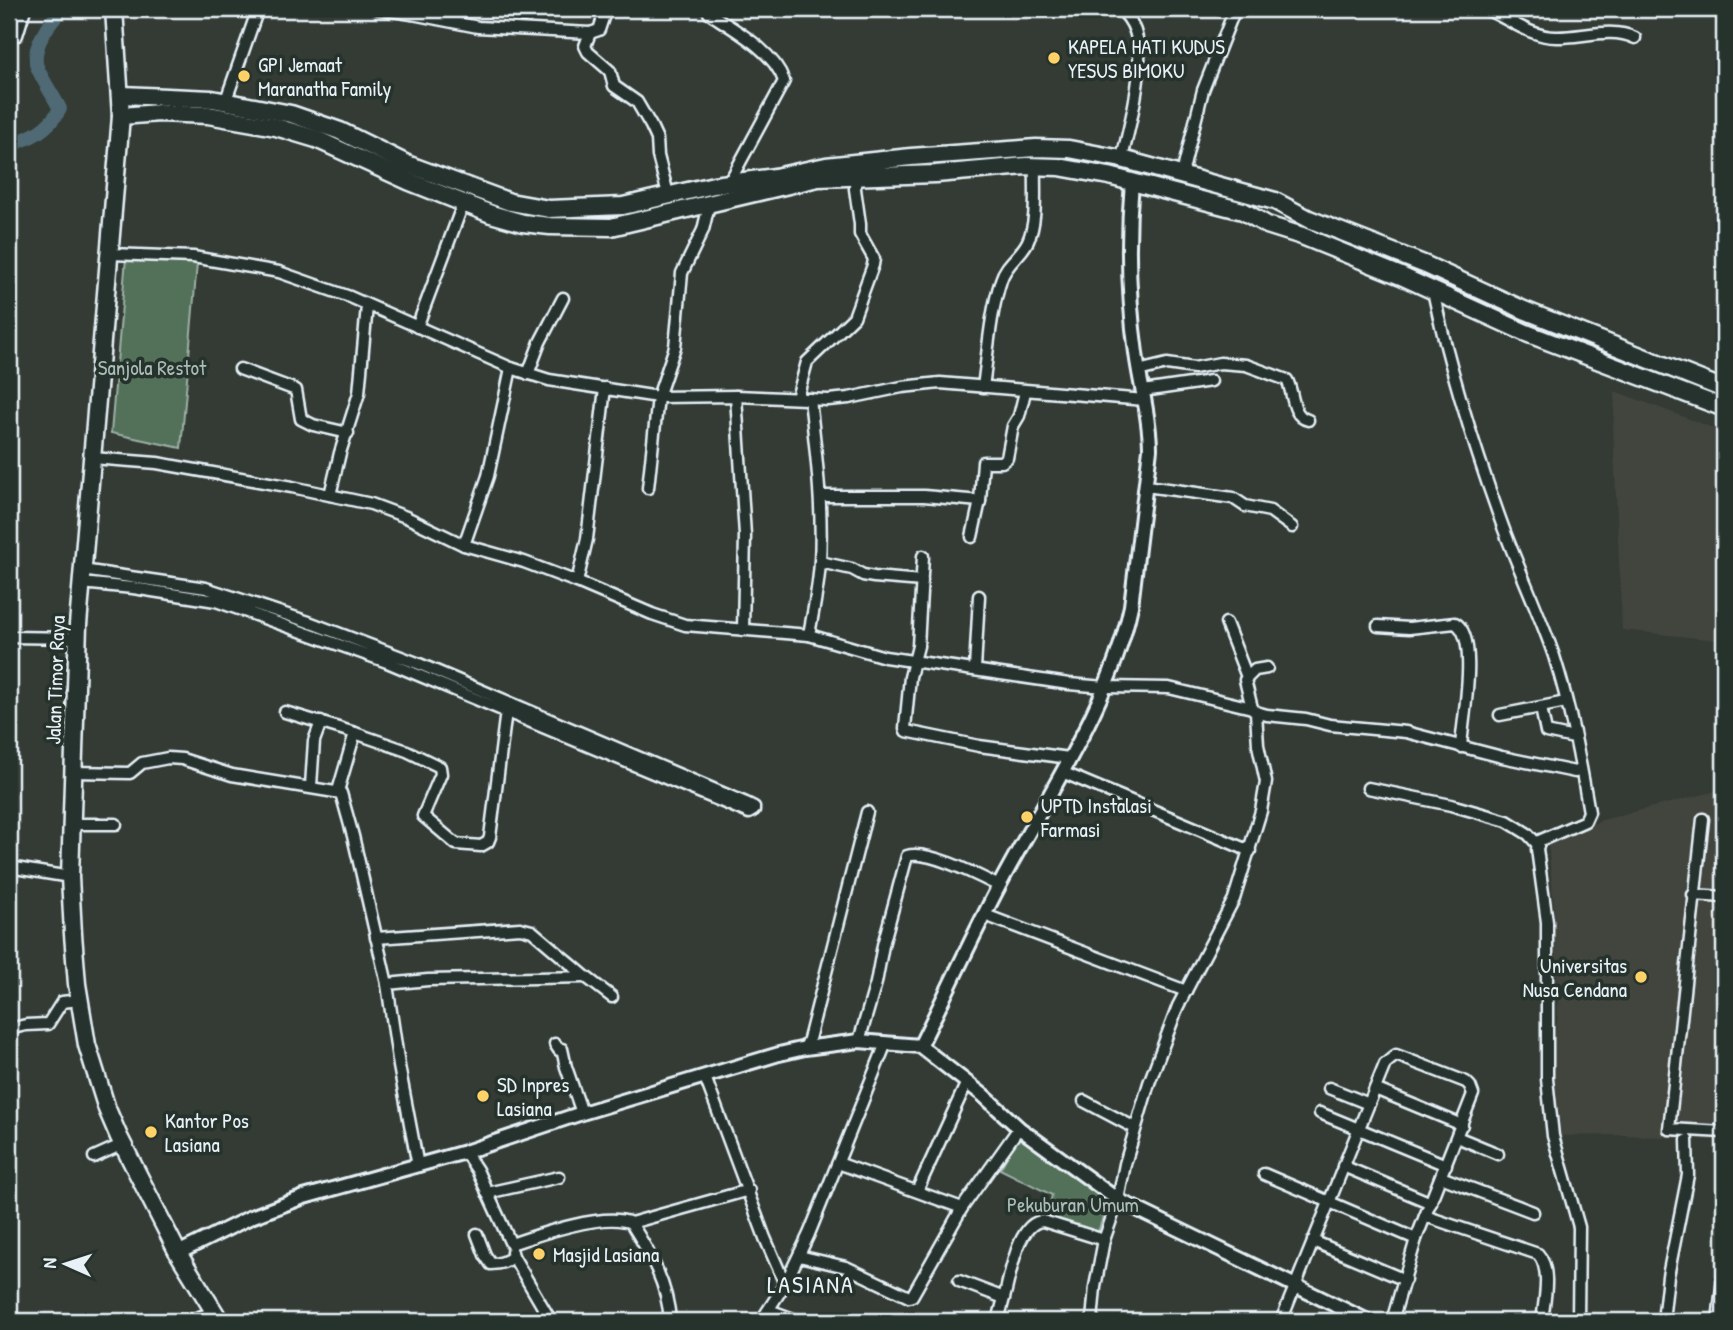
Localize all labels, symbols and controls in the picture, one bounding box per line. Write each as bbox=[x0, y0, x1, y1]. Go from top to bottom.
place label: KAPELA HATI KUDUS YESUS BIMOKU bbox=[1068, 32, 1225, 85]
place label: GPI Jemaat Maranatha Family bbox=[258, 50, 392, 103]
marker: KAPELA HATI KUDUS YESUS BIMOKU bbox=[1046, 50, 1062, 66]
marker: GPI Jemaat Maranatha Family bbox=[236, 68, 252, 84]
park label: Sanjola Restot bbox=[98, 353, 207, 382]
street label: Jalan Timor Raya bbox=[38, 615, 72, 745]
place label: UPTD Instalasi Farmasi bbox=[1040, 791, 1152, 844]
marker: UPTD Instalasi Farmasi bbox=[1019, 809, 1035, 825]
place label: Universitas Nusa Cendana bbox=[1523, 951, 1627, 1004]
marker: Universitas Nusa Cendana bbox=[1633, 969, 1649, 985]
place label: SD Inpres Lasiana bbox=[497, 1070, 569, 1123]
marker: SD Inpres Lasiana bbox=[475, 1088, 491, 1104]
place label: Kantor Pos Lasiana bbox=[165, 1106, 249, 1159]
marker: Kantor Pos Lasiana bbox=[143, 1124, 159, 1140]
park label: Pekuburan Umum bbox=[1007, 1190, 1139, 1219]
north arrow bbox=[32, 1228, 102, 1298]
place label: Masjid Lasiana bbox=[553, 1240, 659, 1269]
marker: Masjid Lasiana bbox=[531, 1246, 547, 1262]
text: N bbox=[36, 1257, 62, 1269]
district label: LASIANA bbox=[767, 1268, 855, 1300]

